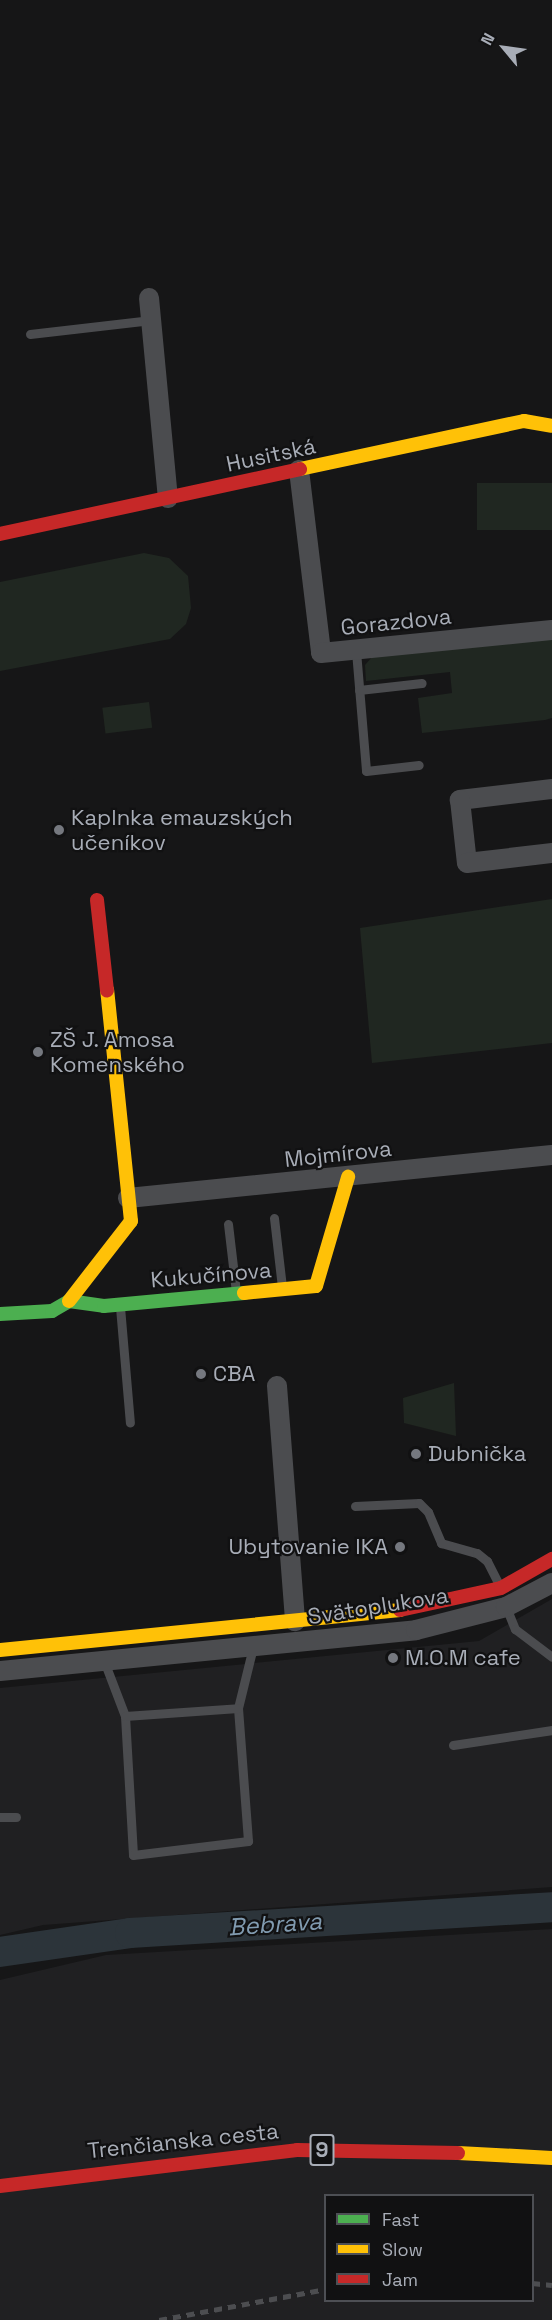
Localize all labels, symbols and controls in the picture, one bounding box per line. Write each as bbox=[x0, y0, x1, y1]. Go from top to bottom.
north arrow bbox=[474, 18, 534, 78]
text: N bbox=[476, 29, 500, 49]
street label: Husitská bbox=[224, 433, 318, 477]
street label: Gorazdova bbox=[339, 603, 453, 641]
place label: Kaplnka emauzských učeníkov bbox=[71, 804, 293, 855]
marker: Kaplnka emauzských učeníkov bbox=[52, 823, 66, 837]
place label: ZŠ J. Amosa Komenského bbox=[50, 1026, 185, 1078]
marker: ZŠ J. Amosa Komenského bbox=[31, 1045, 45, 1059]
street label: Mojmírova bbox=[283, 1135, 393, 1173]
street label: Kukučínova bbox=[149, 1257, 273, 1293]
place label: CBA bbox=[213, 1361, 255, 1387]
marker: CBA bbox=[194, 1367, 208, 1381]
place label: Dubnička bbox=[428, 1441, 526, 1467]
marker: Dubnička bbox=[409, 1447, 423, 1461]
place label: Ubytovanie IKA bbox=[228, 1534, 388, 1560]
marker: Ubytovanie IKA bbox=[393, 1540, 407, 1554]
street label: Svätoplukova bbox=[306, 1582, 450, 1630]
place label: M.O.M cafe bbox=[405, 1645, 521, 1671]
marker: M.O.M cafe bbox=[386, 1651, 400, 1665]
water label: Bebrava bbox=[227, 1906, 323, 1942]
street label: Trenčianska cesta bbox=[86, 2118, 280, 2164]
road number: 9 bbox=[308, 2132, 336, 2168]
legend bbox=[324, 2194, 534, 2302]
text: Fast bbox=[382, 2208, 419, 2231]
text: Slow bbox=[382, 2238, 423, 2261]
text: Jam bbox=[382, 2268, 418, 2291]

